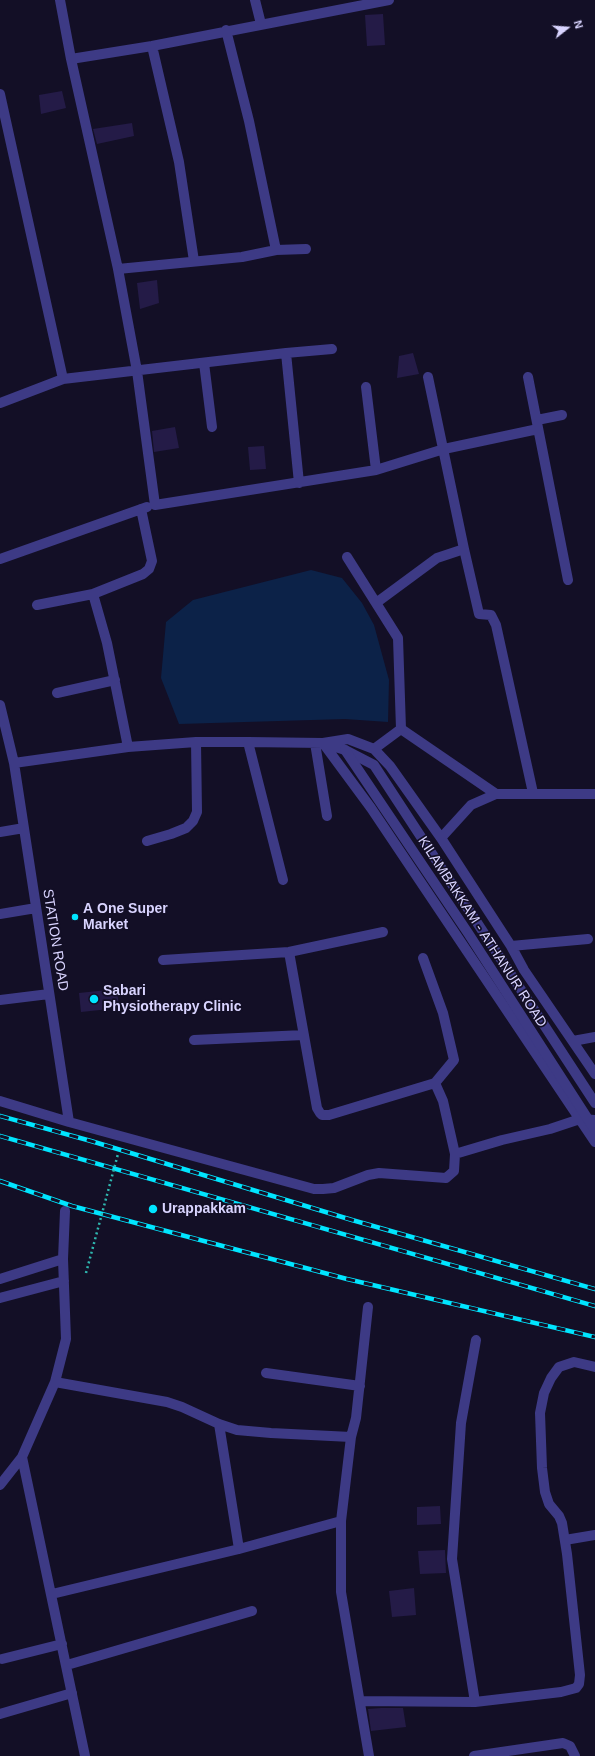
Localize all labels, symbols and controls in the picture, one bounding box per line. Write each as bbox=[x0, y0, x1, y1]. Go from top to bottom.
north arrow bbox=[547, 8, 587, 48]
text: N bbox=[572, 19, 585, 30]
street label: KILAMBAKKAM - ATHANUR ROAD bbox=[414, 834, 550, 1030]
street label: STATION ROAD bbox=[39, 888, 71, 992]
place label: A One Super Market bbox=[83, 901, 168, 934]
marker: A One Super Market bbox=[70, 912, 80, 922]
place label: Sabari Physiotherapy Clinic bbox=[103, 983, 241, 1016]
marker: Sabari Physiotherapy Clinic bbox=[88, 993, 100, 1005]
place label: Urappakkam bbox=[162, 1201, 246, 1217]
marker: Urappakkam bbox=[147, 1203, 159, 1215]

